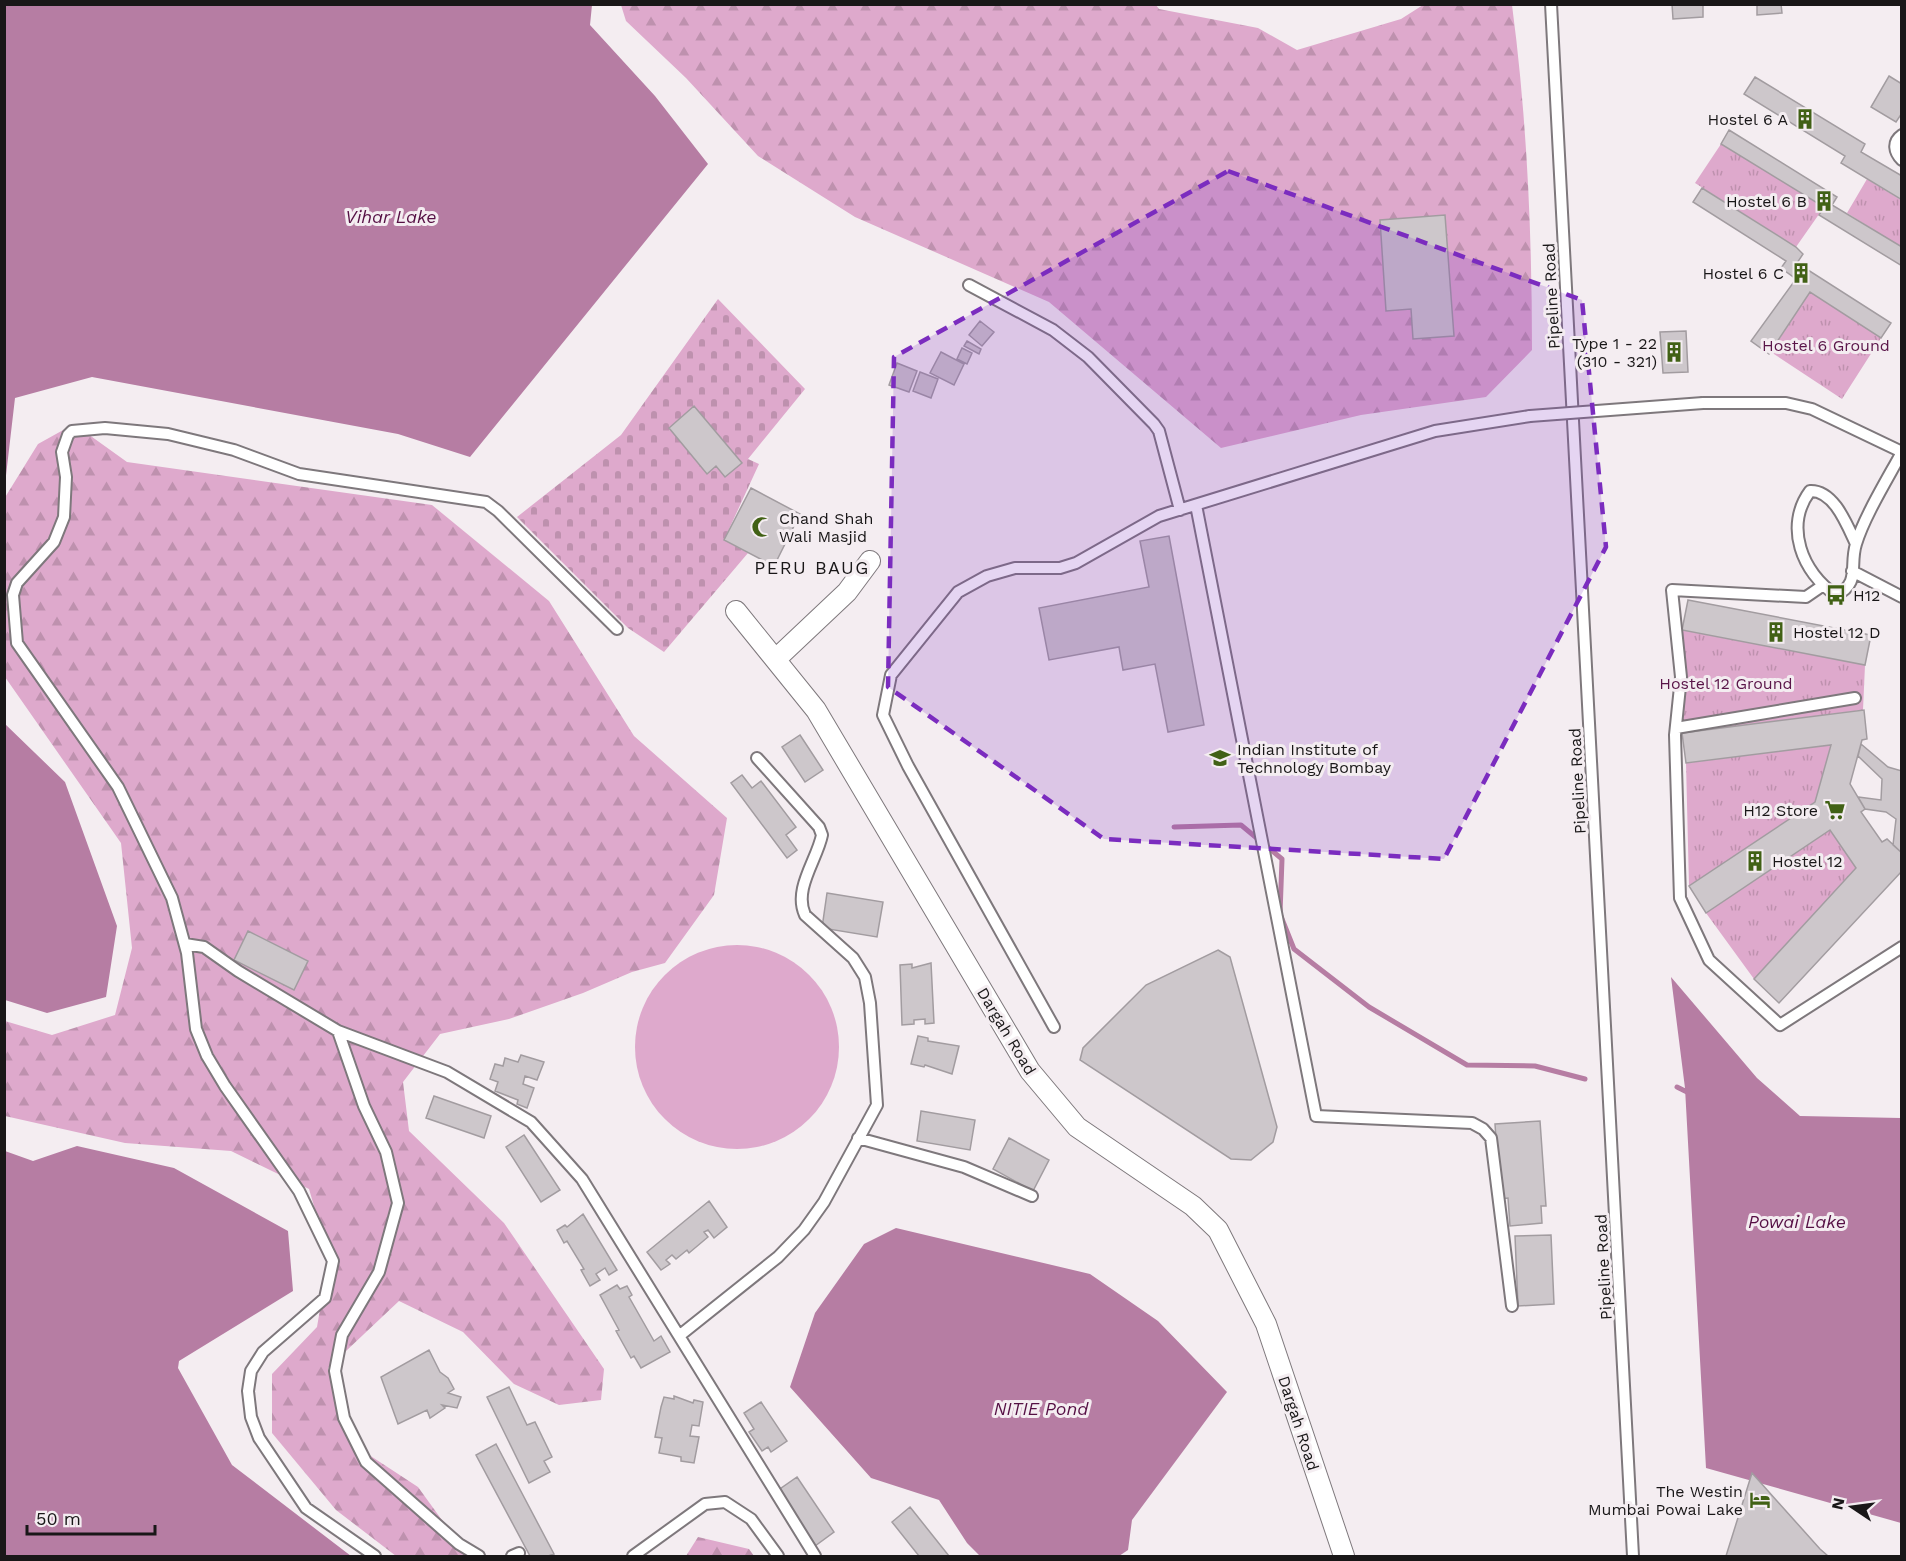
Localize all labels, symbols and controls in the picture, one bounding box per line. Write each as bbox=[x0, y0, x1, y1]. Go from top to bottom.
building icon: Hostel 6 A bbox=[1793, 107, 1817, 131]
place label: Hostel 6 A bbox=[1708, 110, 1788, 129]
building icon: Hostel 6 B bbox=[1812, 189, 1836, 213]
place label: Hostel 6 B bbox=[1726, 192, 1807, 211]
water label: Vihar Lake bbox=[345, 206, 437, 227]
street label: Pipeline Road bbox=[1539, 243, 1564, 349]
building icon: Hostel 6 C bbox=[1789, 261, 1813, 285]
place label: Hostel 6 C bbox=[1702, 264, 1784, 283]
place label: Type 1 - 22 (310 - 321) bbox=[1572, 334, 1657, 371]
park label: Hostel 6 Ground bbox=[1762, 336, 1890, 355]
building icon: Type 1 - 22 (310 - 321) bbox=[1662, 340, 1686, 364]
place label: Chand Shah Wali Masjid bbox=[779, 509, 873, 546]
mosque icon: Chand Shah Wali Masjid bbox=[750, 515, 774, 539]
district label: PERU BAUG bbox=[754, 557, 870, 578]
bus stop icon: H12 bbox=[1824, 583, 1848, 607]
place label: H12 bbox=[1853, 586, 1880, 605]
building icon: Hostel 12 D bbox=[1764, 620, 1788, 644]
place label: Hostel 12 D bbox=[1793, 623, 1881, 642]
park label: Hostel 12 Ground bbox=[1659, 674, 1793, 693]
street label: Pipeline Road bbox=[1565, 728, 1590, 834]
place label: Indian Institute of Technology Bombay bbox=[1237, 740, 1392, 777]
school or university icon: Indian Institute of Technology Bombay bbox=[1208, 746, 1232, 770]
supermarket icon: H12 Store bbox=[1823, 798, 1847, 822]
place label: H12 Store bbox=[1743, 801, 1818, 820]
building icon: Hostel 12 bbox=[1743, 849, 1767, 873]
place label: Hostel 12 bbox=[1772, 852, 1843, 871]
street label: Dargah Road bbox=[973, 984, 1040, 1078]
water label: Powai Lake bbox=[1748, 1211, 1846, 1232]
street label: Pipeline Road bbox=[1591, 1214, 1616, 1320]
street label: Dargah Road bbox=[1274, 1373, 1323, 1473]
water label: NITIE Pond bbox=[994, 1398, 1089, 1419]
north arrow bbox=[1822, 1477, 1882, 1537]
place label: The Westin Mumbai Powai Lake bbox=[1588, 1482, 1743, 1519]
hotel icon: The Westin Mumbai Powai Lake bbox=[1748, 1488, 1772, 1512]
text: N bbox=[1827, 1496, 1848, 1512]
scale bar bbox=[27, 1498, 154, 1536]
text: 50 m bbox=[36, 1508, 81, 1529]

